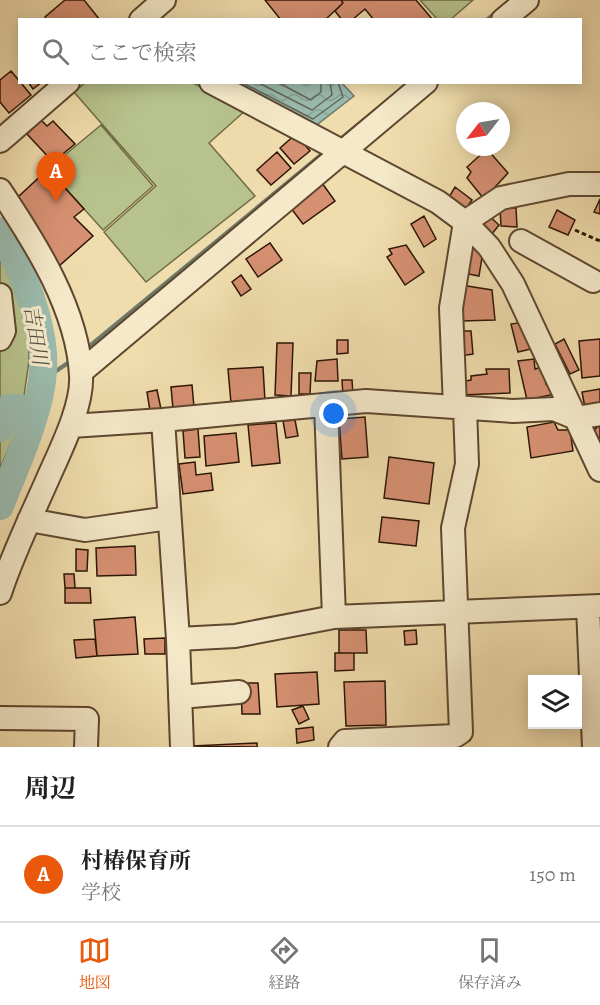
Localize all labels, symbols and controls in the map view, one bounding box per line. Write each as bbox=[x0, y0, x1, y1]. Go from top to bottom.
search box bbox=[18, 18, 582, 84]
icon: search bbox=[39, 35, 72, 68]
text: ここで検索 bbox=[87, 38, 197, 68]
north arrow bbox=[456, 102, 510, 156]
pin: A bbox=[36, 152, 76, 202]
water label: 吉田川 bbox=[17, 303, 54, 369]
your location bbox=[319, 399, 348, 428]
map controls bbox=[528, 675, 582, 729]
button: layers bbox=[528, 675, 582, 729]
text: 周辺 bbox=[24, 771, 76, 806]
text: 村椿保育所 bbox=[81, 846, 191, 876]
text: A bbox=[37, 861, 50, 888]
text: 150 m bbox=[529, 861, 576, 888]
text: 学校 bbox=[81, 879, 121, 906]
tab: 地図 bbox=[78, 934, 111, 994]
tab: 経路 bbox=[268, 934, 301, 994]
tab: 保存済み bbox=[458, 934, 522, 994]

